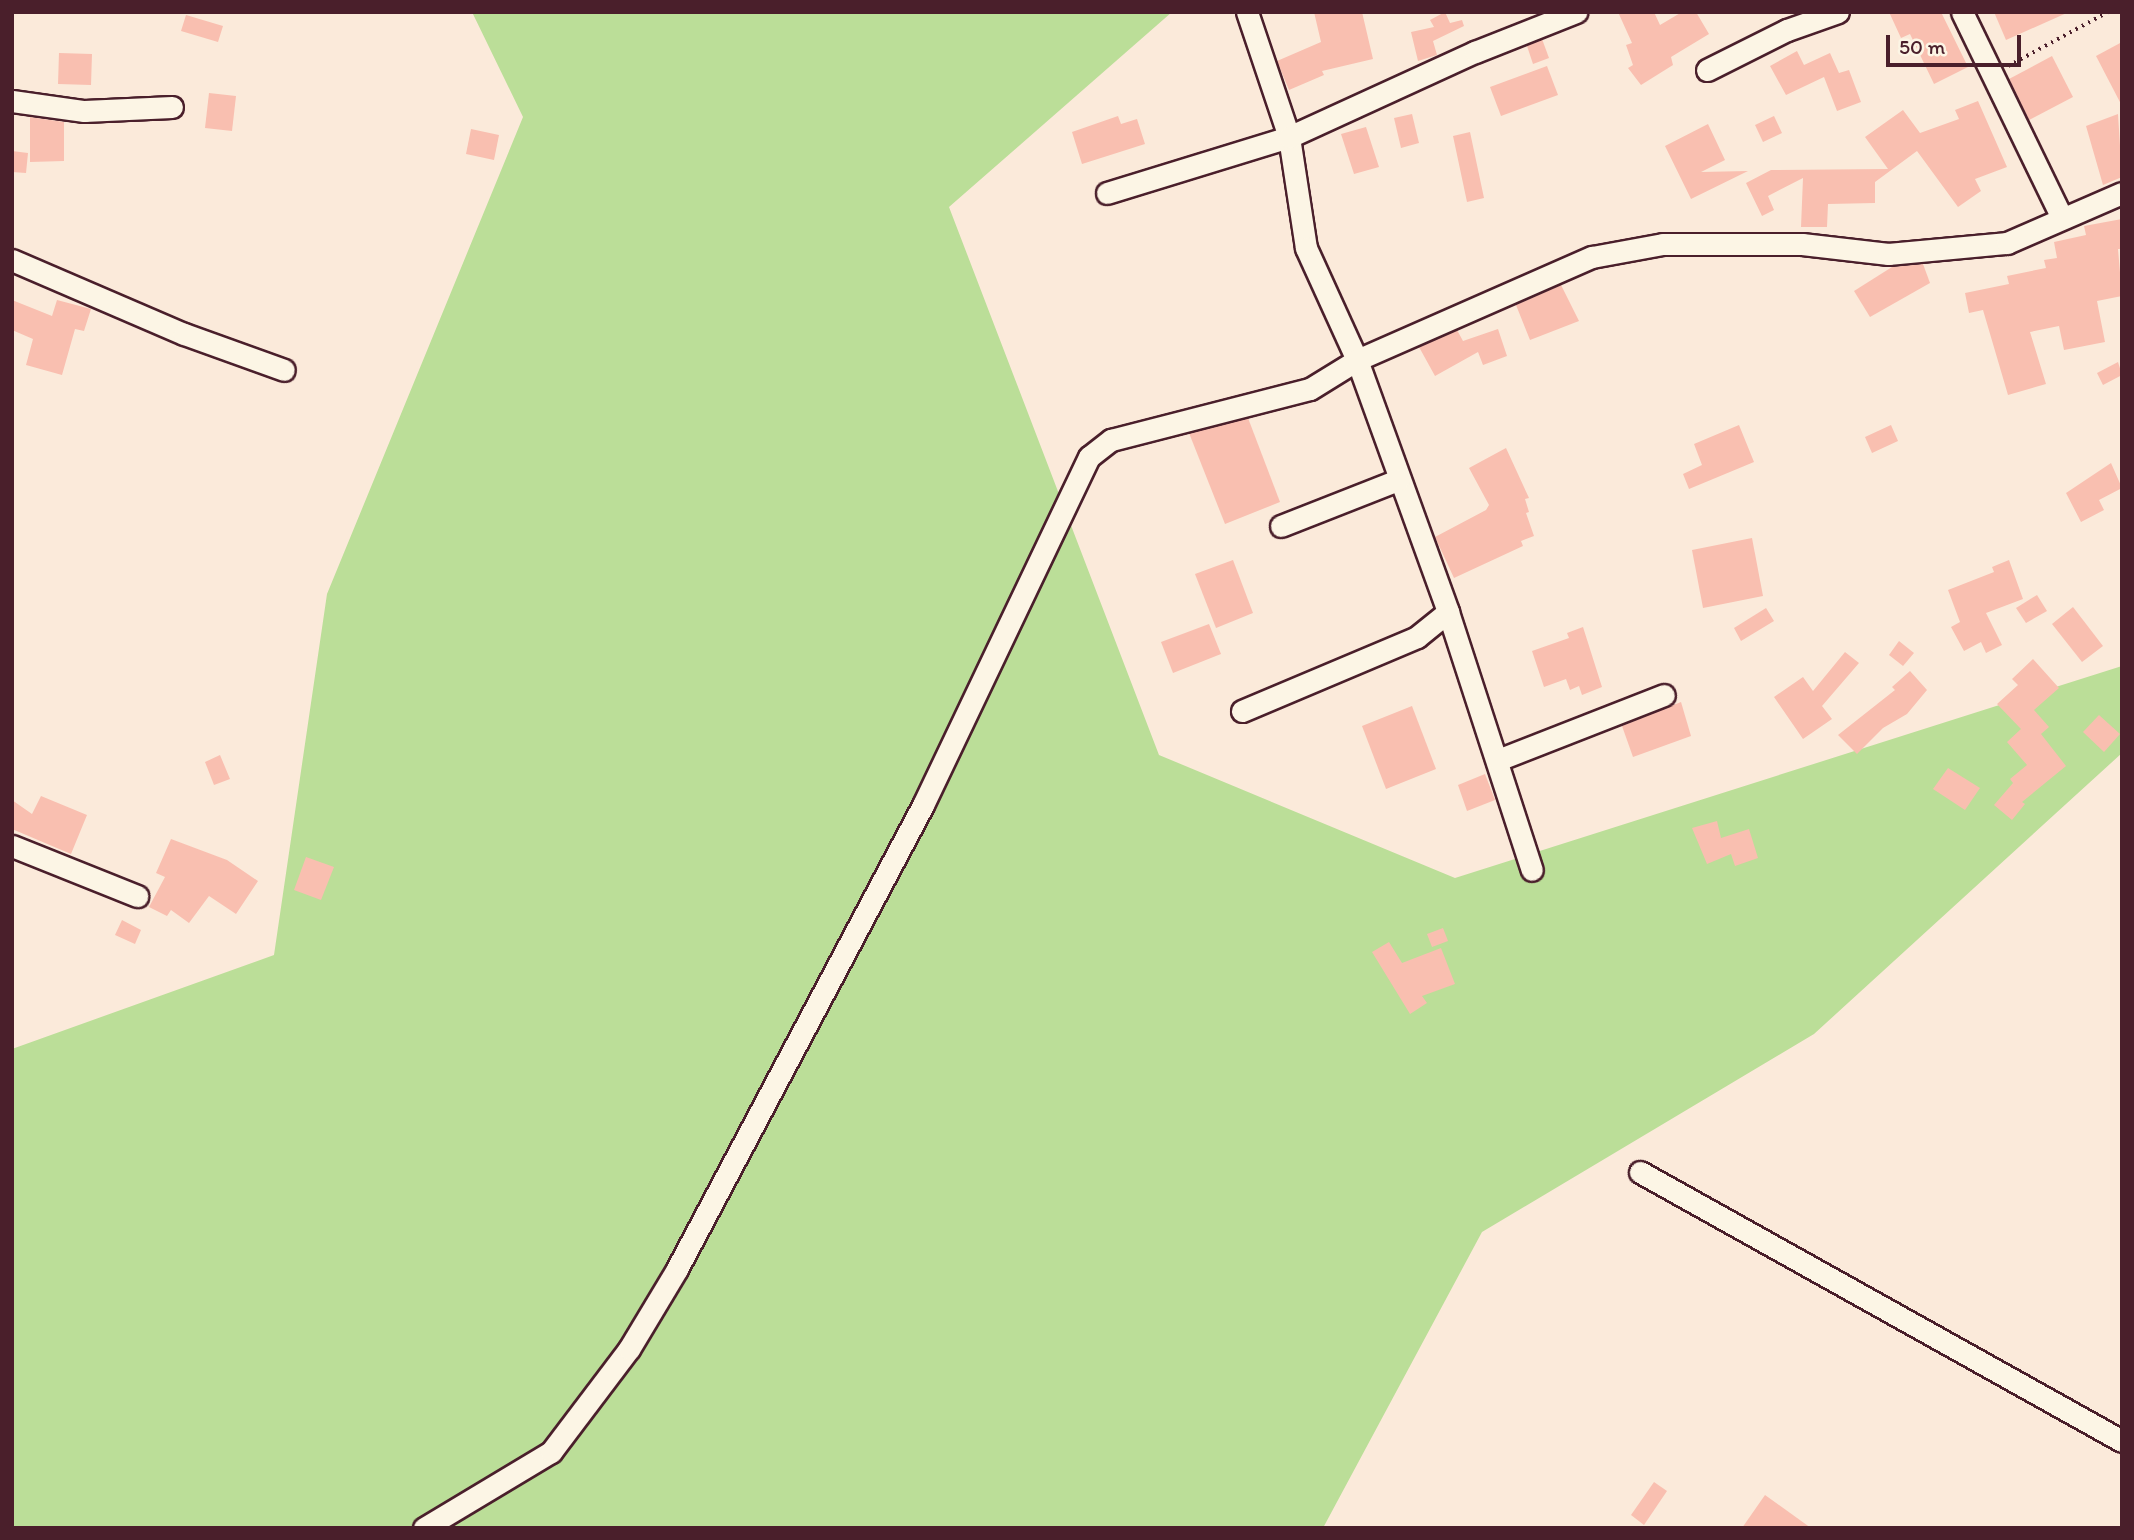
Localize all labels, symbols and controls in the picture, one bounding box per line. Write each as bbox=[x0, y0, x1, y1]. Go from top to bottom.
scale bar bbox=[1889, 21, 2024, 65]
text: 50 m bbox=[1899, 34, 1945, 59]

